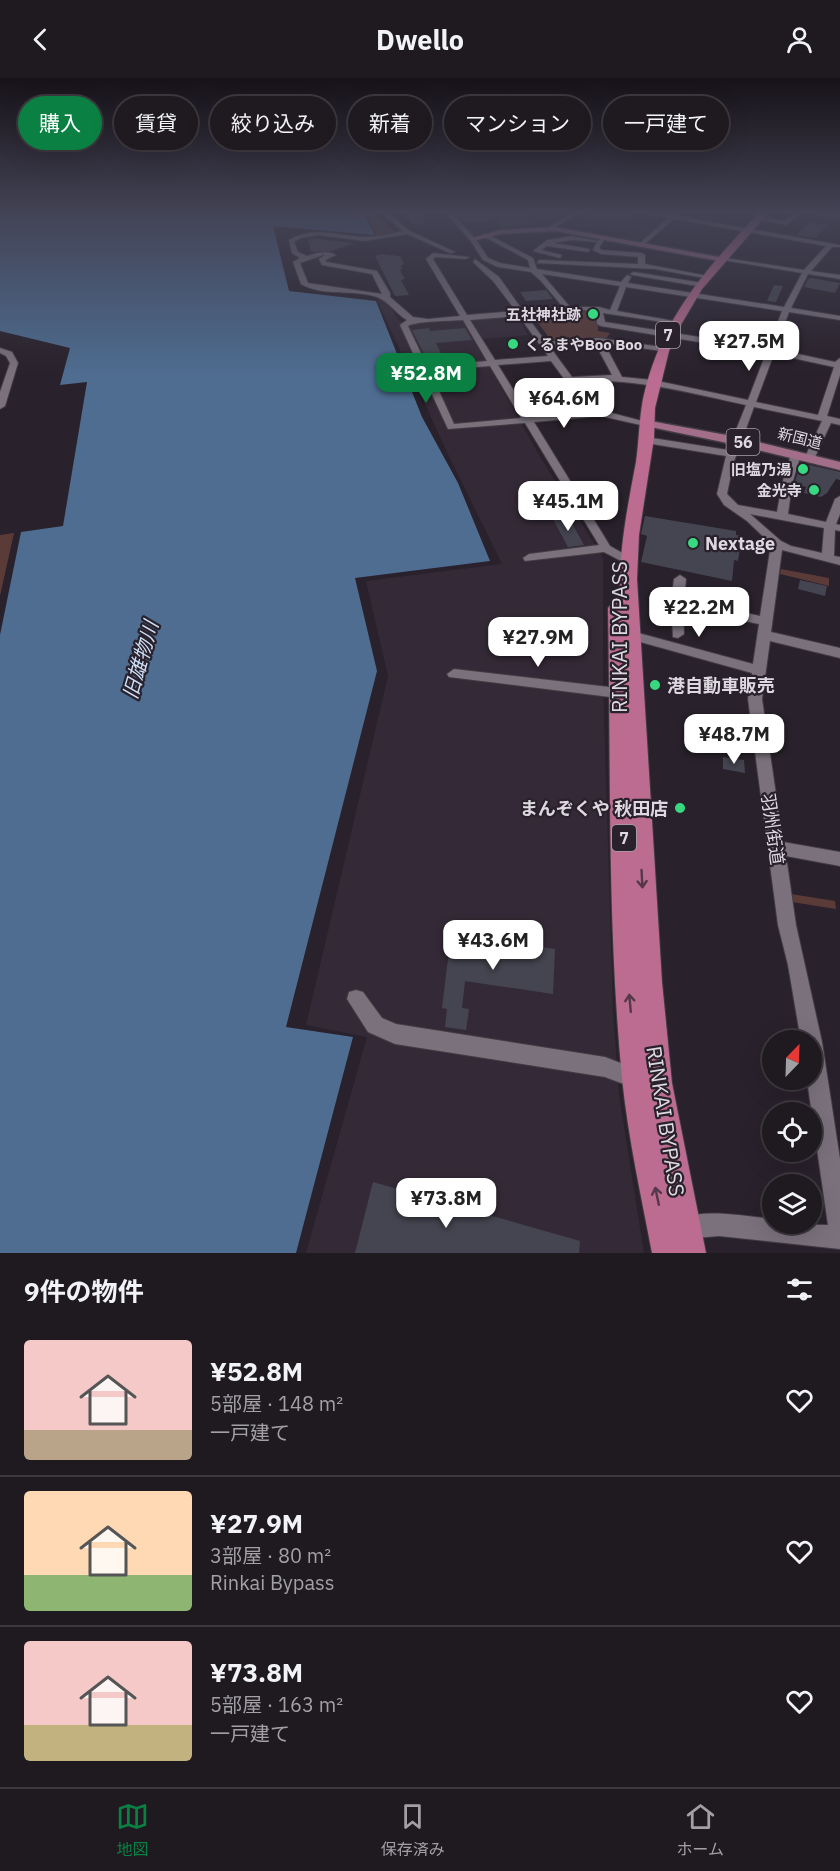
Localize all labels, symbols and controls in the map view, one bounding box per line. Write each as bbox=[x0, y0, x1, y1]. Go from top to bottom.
text: Dwello bbox=[376, 22, 464, 57]
icon: back bbox=[24, 23, 57, 56]
icon: person bbox=[783, 23, 816, 56]
chip: 購入 bbox=[18, 96, 102, 150]
chip: 賃貸 bbox=[114, 96, 198, 150]
chip: 絞り込み bbox=[210, 96, 336, 150]
chip: 新着 bbox=[348, 96, 432, 150]
chip: マンション bbox=[444, 96, 591, 150]
chip: 一戸建て bbox=[603, 96, 729, 150]
place label: 五社神社跡 bbox=[506, 305, 581, 324]
marker: 五社神社跡 bbox=[586, 307, 600, 321]
pin: ¥27.5M bbox=[700, 321, 798, 372]
road number: 7 bbox=[656, 322, 680, 348]
text: ¥27.5M bbox=[713, 327, 785, 354]
place label: くるまやBoo Boo bbox=[525, 335, 642, 354]
marker: くるまやBoo Boo bbox=[506, 337, 520, 351]
pin: ¥52.8M bbox=[377, 353, 475, 404]
text: ¥52.8M bbox=[390, 359, 462, 386]
pin: ¥64.6M bbox=[515, 378, 613, 429]
text: ¥64.6M bbox=[528, 384, 600, 411]
street label: 新国道 bbox=[776, 423, 824, 453]
road number: 56 bbox=[726, 429, 760, 455]
place label: 旧塩乃湯 bbox=[731, 460, 791, 479]
marker: 旧塩乃湯 bbox=[796, 462, 810, 476]
pin: ¥45.1M bbox=[519, 481, 617, 532]
place label: 金光寺 bbox=[757, 481, 802, 500]
marker: 金光寺 bbox=[807, 483, 821, 497]
text: ¥45.1M bbox=[532, 487, 604, 514]
place label: Nextage bbox=[705, 532, 775, 555]
marker: Nextage bbox=[686, 536, 700, 550]
street label: RINKAI BYPASS bbox=[605, 561, 633, 713]
pin: ¥22.2M bbox=[650, 587, 748, 638]
text: ¥22.2M bbox=[663, 593, 735, 620]
water label: 旧雄物川 bbox=[116, 616, 165, 702]
pin: ¥27.9M bbox=[489, 617, 587, 668]
text: ¥27.9M bbox=[502, 623, 574, 650]
place label: 港自動車販売 bbox=[667, 674, 775, 697]
marker: 港自動車販売 bbox=[648, 678, 662, 692]
pin: ¥48.7M bbox=[685, 714, 783, 765]
text: ¥48.7M bbox=[698, 720, 770, 747]
street label: 羽州街道 bbox=[757, 792, 789, 866]
place label: まんぞくや 秋田店 bbox=[520, 797, 668, 820]
marker: まんぞくや 秋田店 bbox=[673, 801, 687, 815]
road number: 7 bbox=[612, 825, 636, 851]
one-way arrow bbox=[637, 869, 648, 889]
pin: ¥43.6M bbox=[444, 920, 542, 971]
text: ¥43.6M bbox=[457, 926, 529, 953]
one-way arrow bbox=[624, 993, 635, 1013]
north arrow bbox=[762, 1030, 822, 1090]
map controls bbox=[762, 1030, 822, 1234]
street label: RINKAI BYPASS bbox=[640, 1044, 692, 1198]
button: locate bbox=[762, 1102, 822, 1162]
button: layers bbox=[762, 1174, 822, 1234]
pin: ¥73.8M bbox=[397, 1178, 495, 1229]
text: ¥73.8M bbox=[410, 1184, 482, 1211]
one-way arrow bbox=[651, 1186, 662, 1206]
icon: filters bbox=[783, 1273, 816, 1306]
text: 9件の物件 bbox=[24, 1274, 144, 1308]
text: ¥52.8M bbox=[210, 1354, 303, 1388]
icon: home bbox=[72, 1364, 144, 1436]
icon: heart bbox=[783, 1384, 816, 1417]
text: 5部屋 · 148 m² bbox=[210, 1390, 343, 1417]
text: 一戸建て bbox=[210, 1419, 290, 1446]
text: ¥27.9M bbox=[210, 1506, 303, 1540]
icon: home bbox=[72, 1515, 144, 1587]
icon: heart bbox=[783, 1535, 816, 1568]
text: 3部屋 · 80 m² bbox=[210, 1542, 331, 1569]
text: Rinkai Bypass bbox=[210, 1569, 334, 1596]
text: ¥73.8M bbox=[210, 1655, 303, 1689]
icon: home bbox=[72, 1665, 144, 1737]
icon: heart bbox=[783, 1685, 816, 1718]
text: 5部屋 · 163 m² bbox=[210, 1691, 343, 1718]
text: 一戸建て bbox=[210, 1720, 290, 1747]
tab: 地図 bbox=[116, 1800, 149, 1860]
tab: 保存済み bbox=[381, 1800, 445, 1860]
tab: ホーム bbox=[677, 1800, 724, 1860]

